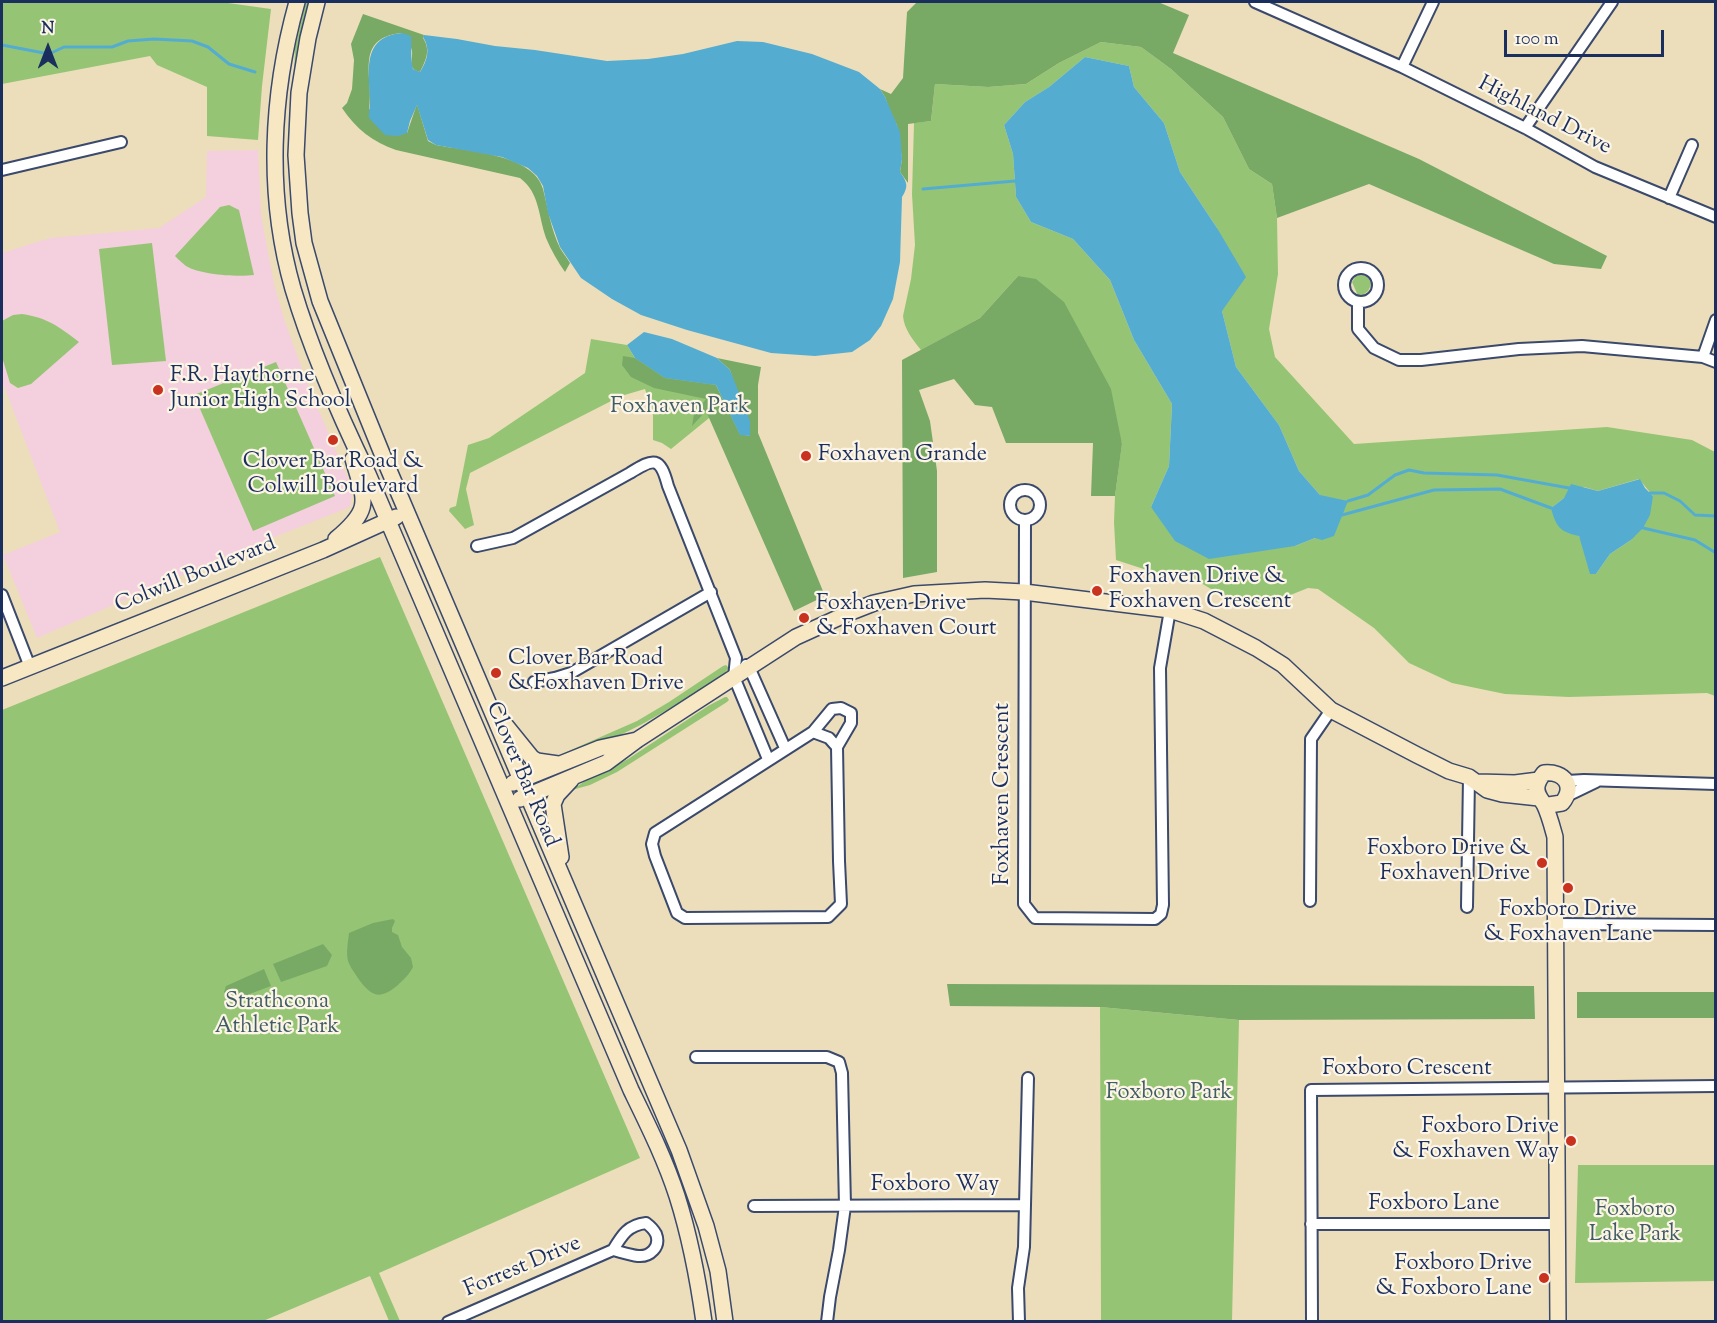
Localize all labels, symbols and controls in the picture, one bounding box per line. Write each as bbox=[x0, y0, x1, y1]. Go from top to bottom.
north arrow bbox=[18, 18, 78, 78]
text: N bbox=[42, 18, 54, 41]
scale bar bbox=[1507, 18, 1668, 56]
text: 100 m bbox=[1515, 27, 1559, 53]
street label: Highland Drive bbox=[1473, 72, 1615, 162]
place label: F.R. Haythorne Junior High School bbox=[170, 364, 351, 416]
marker: F.R. Haythorne Junior High School bbox=[151, 383, 165, 397]
park label: Foxhaven Park bbox=[610, 395, 750, 421]
marker: Clover Bar Road & Colwill Boulevard bbox=[326, 433, 340, 447]
place label: Foxhaven Grande bbox=[818, 443, 987, 469]
marker: Foxhaven Grande bbox=[799, 449, 813, 463]
place label: Clover Bar Road & Colwill Boulevard bbox=[243, 450, 423, 502]
street label: Colwill Boulevard bbox=[112, 532, 280, 620]
place label: Foxhaven Drive & Foxhaven Crescent bbox=[1109, 565, 1291, 616]
marker: Foxhaven Drive & Foxhaven Crescent bbox=[1090, 584, 1104, 598]
place label: Foxhaven Drive & Foxhaven Court bbox=[816, 592, 996, 644]
marker: Foxhaven Drive & Foxhaven Court bbox=[797, 611, 811, 625]
place label: Clover Bar Road & Foxhaven Drive bbox=[508, 647, 684, 698]
marker: Clover Bar Road & Foxhaven Drive bbox=[489, 666, 503, 680]
street label: Clover Bar Road bbox=[479, 698, 563, 852]
street label: Foxhaven Crescent bbox=[991, 703, 1017, 885]
place label: Foxboro Drive & Foxhaven Drive bbox=[1367, 837, 1530, 888]
marker: Foxboro Drive & Foxhaven Drive bbox=[1535, 856, 1549, 870]
marker: Foxboro Drive & Foxhaven Lane bbox=[1561, 881, 1575, 895]
place label: Foxboro Drive & Foxhaven Lane bbox=[1483, 898, 1653, 950]
park label: Strathcona Athletic Park bbox=[215, 990, 339, 1042]
street label: Foxboro Crescent bbox=[1322, 1057, 1492, 1083]
park label: Foxboro Park bbox=[1106, 1081, 1232, 1107]
place label: Foxboro Drive & Foxhaven Way bbox=[1392, 1115, 1559, 1166]
marker: Foxboro Drive & Foxhaven Way bbox=[1564, 1134, 1578, 1148]
street label: Foxboro Way bbox=[871, 1173, 999, 1199]
street label: Foxboro Lane bbox=[1369, 1192, 1499, 1218]
park label: Foxboro Lake Park bbox=[1589, 1198, 1681, 1250]
street label: Forrest Drive bbox=[461, 1232, 585, 1304]
place label: Foxboro Drive & Foxboro Lane bbox=[1375, 1252, 1532, 1304]
marker: Foxboro Drive & Foxboro Lane bbox=[1537, 1271, 1551, 1285]

